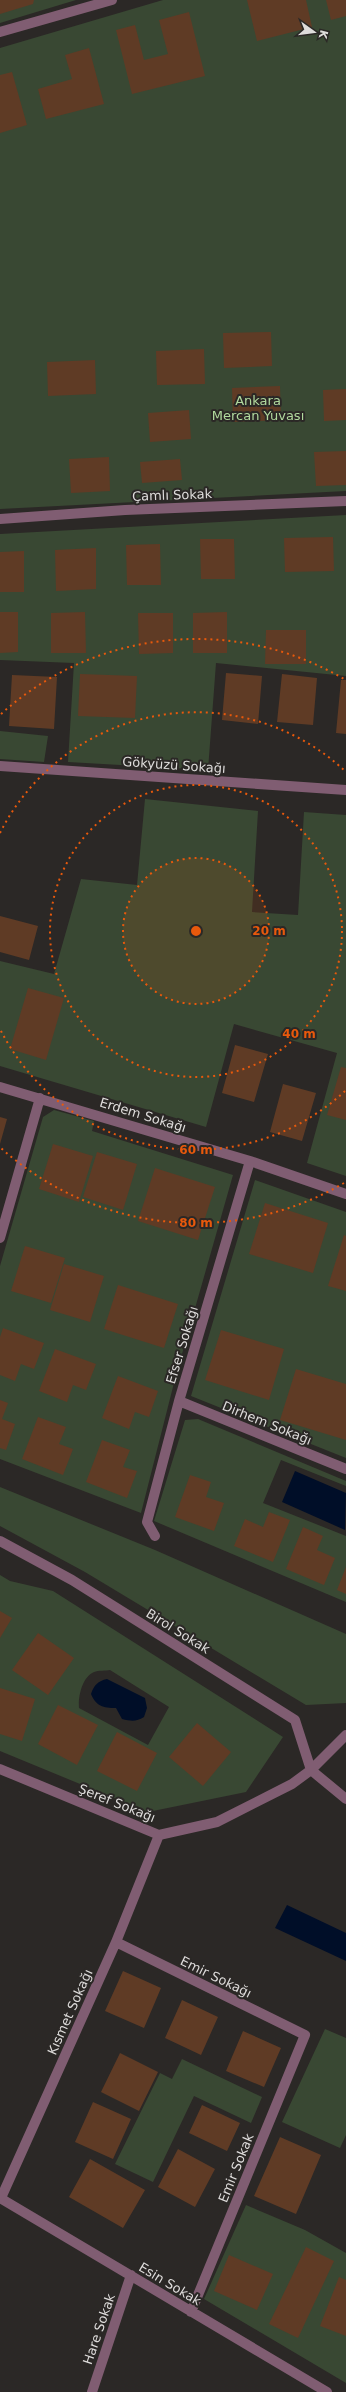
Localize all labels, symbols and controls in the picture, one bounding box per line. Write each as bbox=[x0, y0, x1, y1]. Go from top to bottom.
north arrow bbox=[294, 12, 334, 52]
text: K bbox=[316, 29, 331, 40]
park label: Ankara Mercan Yuvası bbox=[212, 393, 304, 423]
street label: Çamlı Sokak bbox=[132, 486, 213, 504]
street label: Gökyüzü Sokağı bbox=[122, 754, 226, 776]
centre of rings bbox=[189, 924, 203, 938]
text: 20 m bbox=[252, 924, 286, 938]
text: 40 m bbox=[282, 1027, 316, 1041]
street label: Erdem Sokağı bbox=[98, 1095, 188, 1135]
text: 60 m bbox=[179, 1143, 213, 1157]
text: 80 m bbox=[179, 1216, 213, 1230]
street label: Efser Sokağı bbox=[163, 1304, 201, 1386]
street label: Dirhem Sokağı bbox=[220, 1398, 314, 1448]
street label: Birol Sokak bbox=[143, 1605, 213, 1657]
street label: Şeref Sokağı bbox=[76, 1781, 158, 1825]
street label: Emir Sokağı bbox=[178, 1953, 254, 2001]
street label: Kısmet Sokağı bbox=[44, 1967, 96, 2057]
street label: Emir Sokak bbox=[215, 2131, 257, 2205]
street label: Esin Sokak bbox=[136, 2260, 204, 2309]
street label: Hare Sokak bbox=[80, 2291, 118, 2366]

